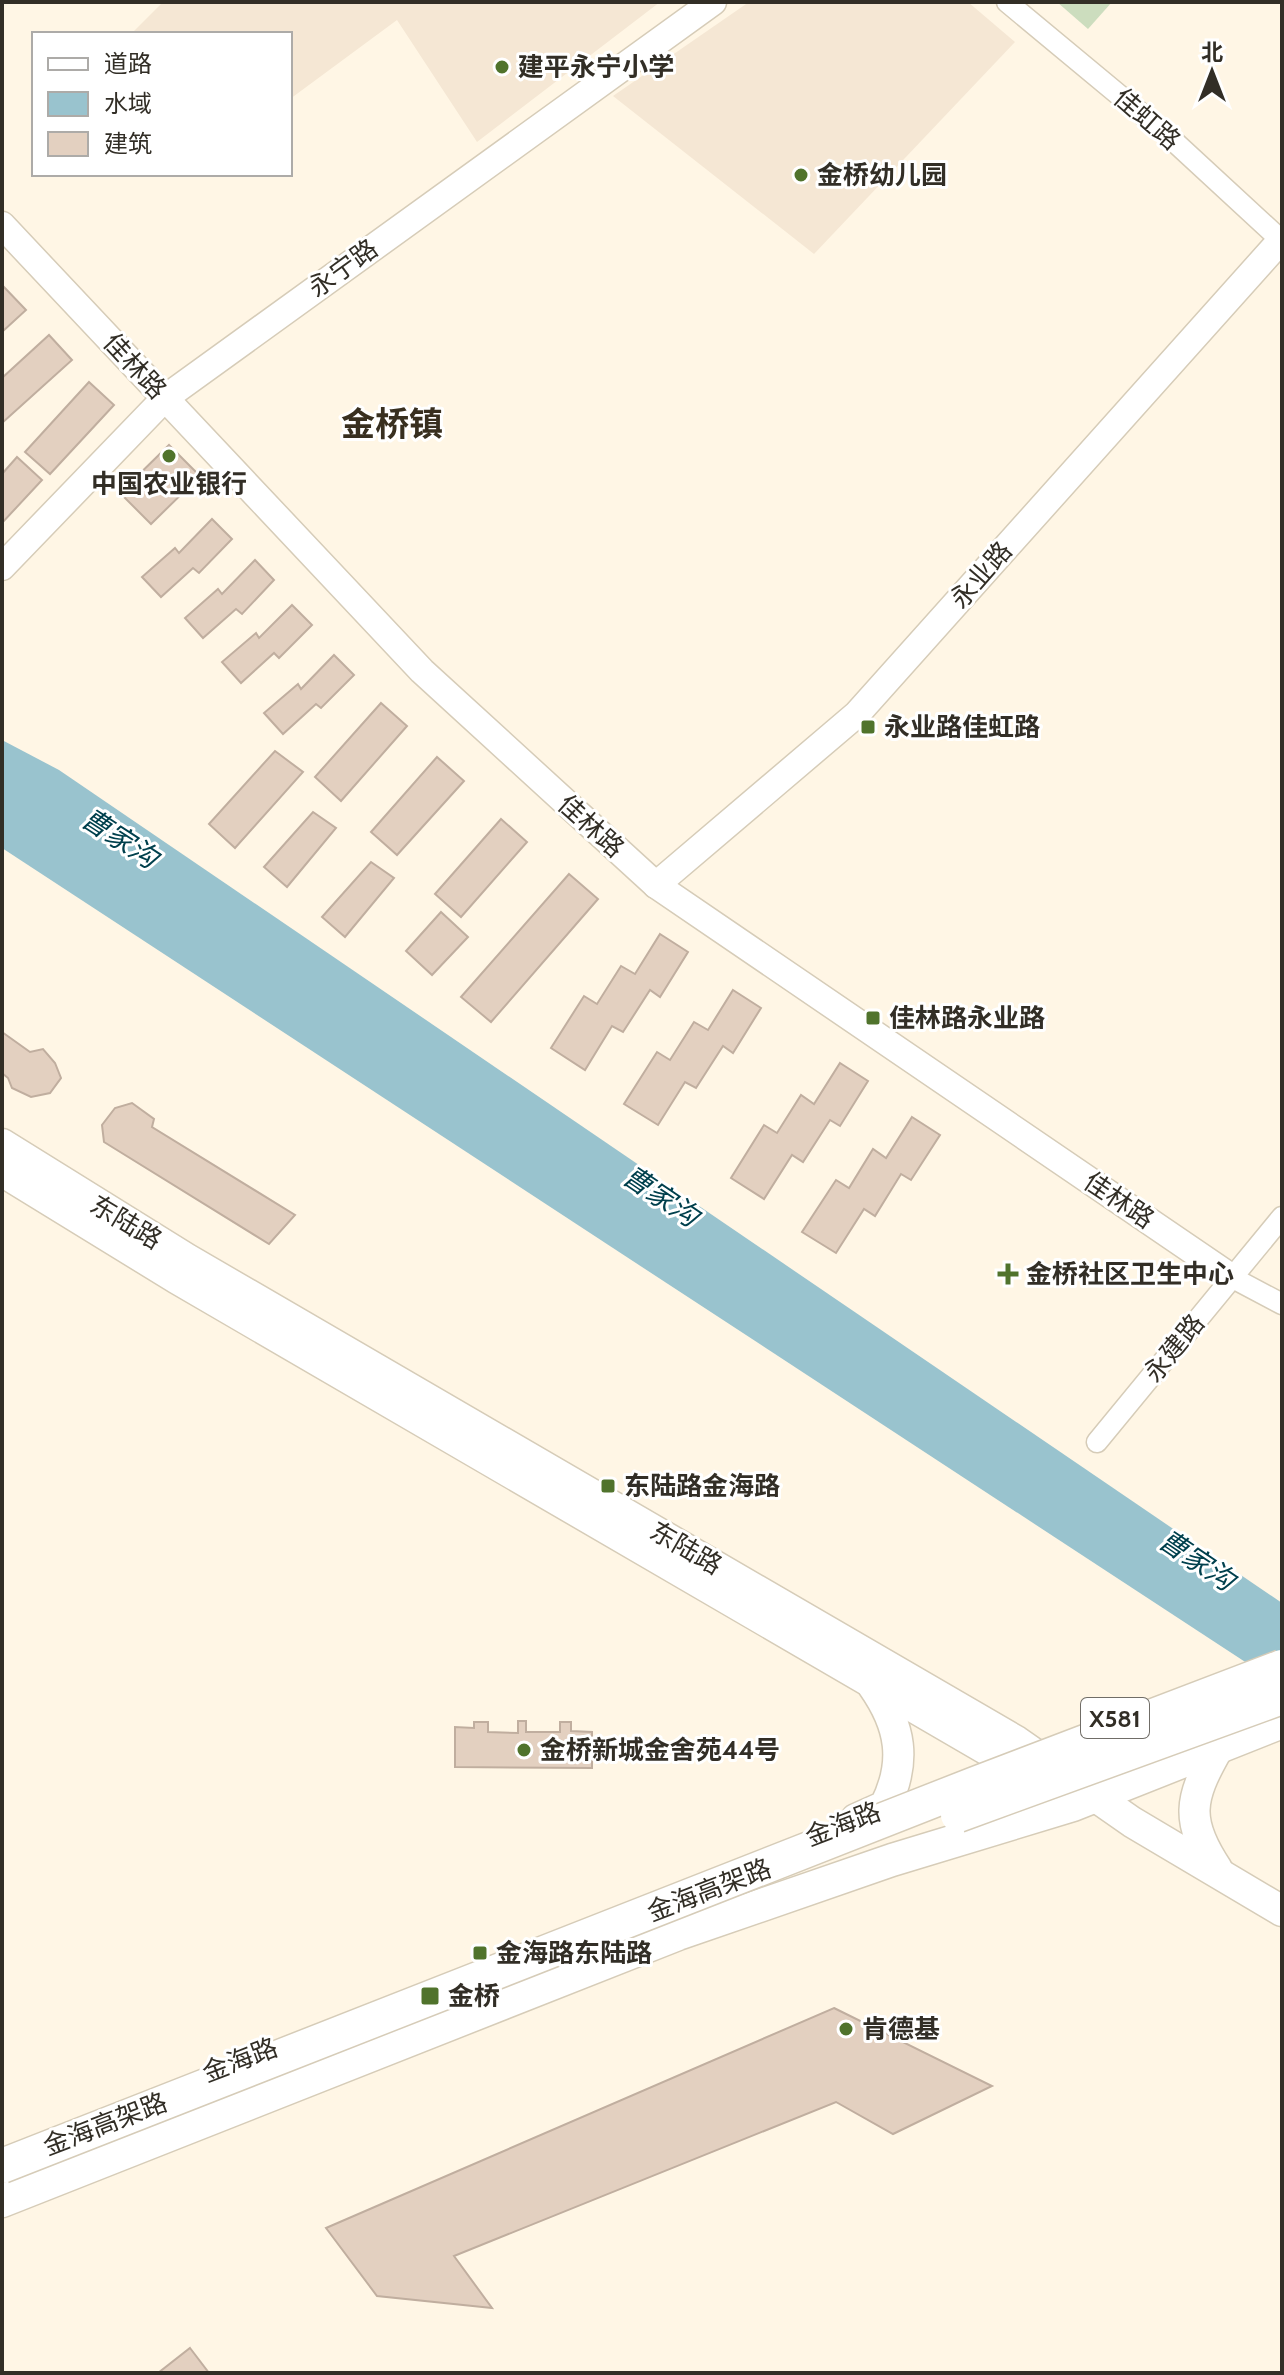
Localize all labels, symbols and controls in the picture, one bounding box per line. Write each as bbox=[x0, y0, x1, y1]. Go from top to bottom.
legend bbox=[32, 32, 292, 176]
north arrow bbox=[1172, 32, 1252, 112]
text: 北 bbox=[1201, 39, 1223, 66]
text: 道路 bbox=[104, 49, 152, 78]
place label: 建平永宁小学 bbox=[518, 51, 674, 83]
marker: 建平永宁小学 bbox=[493, 58, 511, 76]
street label: 佳虹路 bbox=[1107, 81, 1187, 157]
text: 水域 bbox=[104, 89, 152, 118]
text: 建筑 bbox=[104, 129, 152, 158]
place label: 金桥幼儿园 bbox=[817, 159, 947, 191]
marker: 金桥幼儿园 bbox=[792, 166, 810, 184]
street label: 永宁路 bbox=[302, 232, 384, 304]
street label: 佳林路 bbox=[97, 327, 173, 405]
district label: 金桥镇 bbox=[341, 403, 443, 445]
marker: 中国农业银行 bbox=[160, 447, 178, 465]
place label: 中国农业银行 bbox=[91, 468, 247, 500]
street label: 永业路 bbox=[943, 535, 1019, 615]
place label: 永业路佳虹路 bbox=[884, 711, 1040, 743]
marker: 永业路佳虹路 bbox=[859, 718, 877, 736]
street label: 佳林路 bbox=[551, 788, 631, 864]
water label: 曹家沟 bbox=[76, 801, 167, 877]
place label: 佳林路永业路 bbox=[889, 1002, 1045, 1034]
marker: 佳林路永业路 bbox=[864, 1009, 882, 1027]
water label: 曹家沟 bbox=[617, 1158, 708, 1235]
street label: 佳林路 bbox=[1078, 1165, 1160, 1235]
street label: 东陆路 bbox=[84, 1188, 168, 1256]
place label: 金桥社区卫生中心 bbox=[1026, 1258, 1234, 1290]
marker: 金桥社区卫生中心 bbox=[997, 1263, 1019, 1285]
street label: 永建路 bbox=[1137, 1308, 1211, 1388]
place label: 东陆路金海路 bbox=[624, 1470, 780, 1502]
marker: 东陆路金海路 bbox=[599, 1477, 617, 1495]
street label: 东陆路 bbox=[644, 1515, 728, 1581]
water label: 曹家沟 bbox=[1153, 1522, 1244, 1599]
road number: X581 bbox=[1081, 1698, 1149, 1738]
place label: 金桥新城金舍苑44号 bbox=[540, 1734, 780, 1766]
marker: 金桥新城金舍苑44号 bbox=[515, 1741, 533, 1759]
street label: 金海路 bbox=[801, 1795, 885, 1853]
street label: 金海高架路 bbox=[643, 1852, 775, 1928]
place label: 金海路东陆路 bbox=[496, 1937, 652, 1969]
marker: 金海路东陆路 bbox=[471, 1944, 489, 1962]
place label: 金桥 bbox=[448, 1980, 500, 2012]
marker: 金桥 bbox=[419, 1985, 441, 2007]
place label: 肯德基 bbox=[862, 2013, 940, 2045]
marker: 肯德基 bbox=[837, 2020, 855, 2038]
street label: 金海路 bbox=[198, 2031, 282, 2089]
street label: 金海高架路 bbox=[39, 2086, 171, 2162]

